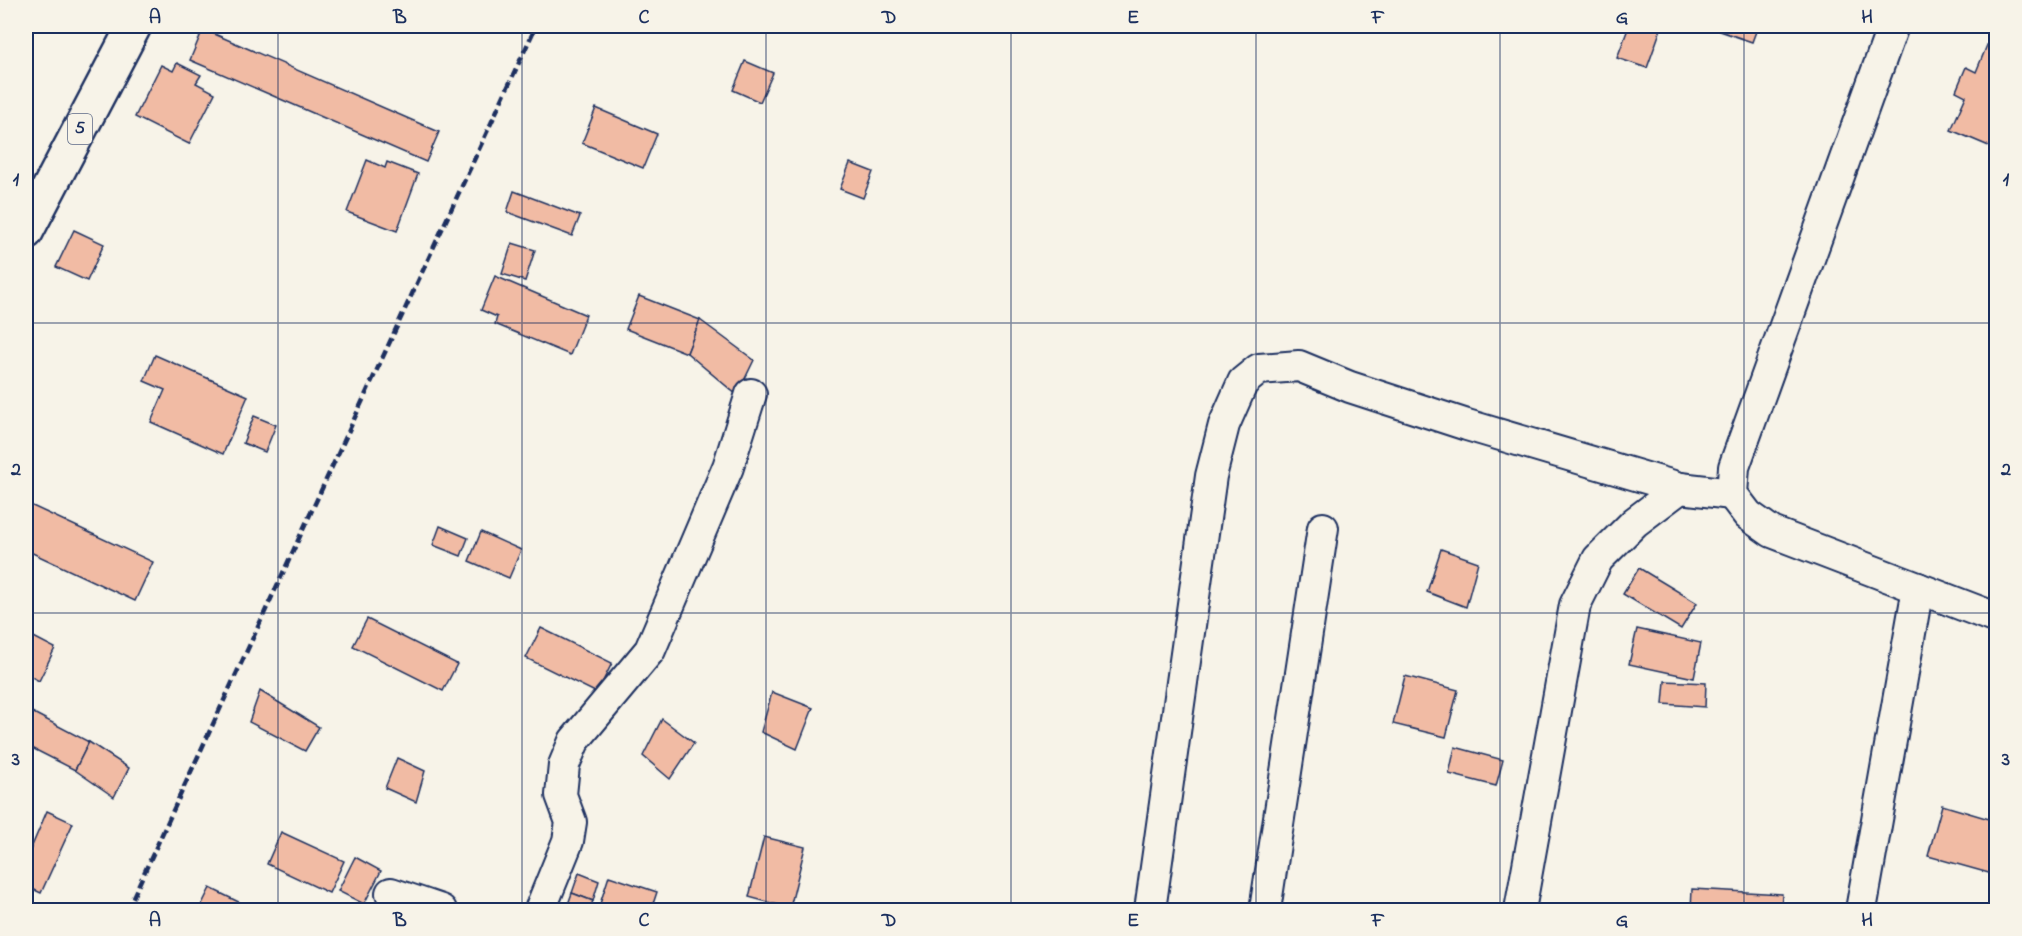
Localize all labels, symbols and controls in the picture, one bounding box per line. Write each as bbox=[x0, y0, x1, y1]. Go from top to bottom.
text: A bbox=[149, 4, 161, 33]
text: B bbox=[392, 4, 407, 33]
text: C bbox=[639, 4, 650, 33]
text: D bbox=[881, 4, 896, 33]
text: E bbox=[1127, 4, 1139, 33]
text: F bbox=[1371, 4, 1385, 33]
text: G bbox=[1616, 4, 1629, 33]
text: H bbox=[1861, 4, 1873, 33]
road number: 5 bbox=[68, 114, 92, 144]
text: 1 bbox=[13, 166, 20, 195]
text: 1 bbox=[2003, 166, 2010, 195]
text: 2 bbox=[10, 456, 21, 485]
text: 2 bbox=[2000, 456, 2011, 485]
text: 3 bbox=[11, 746, 20, 775]
text: 3 bbox=[2001, 746, 2010, 775]
text: A bbox=[149, 907, 161, 936]
text: B bbox=[392, 907, 407, 936]
text: C bbox=[639, 907, 650, 936]
text: D bbox=[881, 907, 896, 936]
text: E bbox=[1127, 907, 1139, 936]
text: F bbox=[1371, 907, 1385, 936]
text: G bbox=[1616, 907, 1629, 936]
text: H bbox=[1861, 907, 1873, 936]

